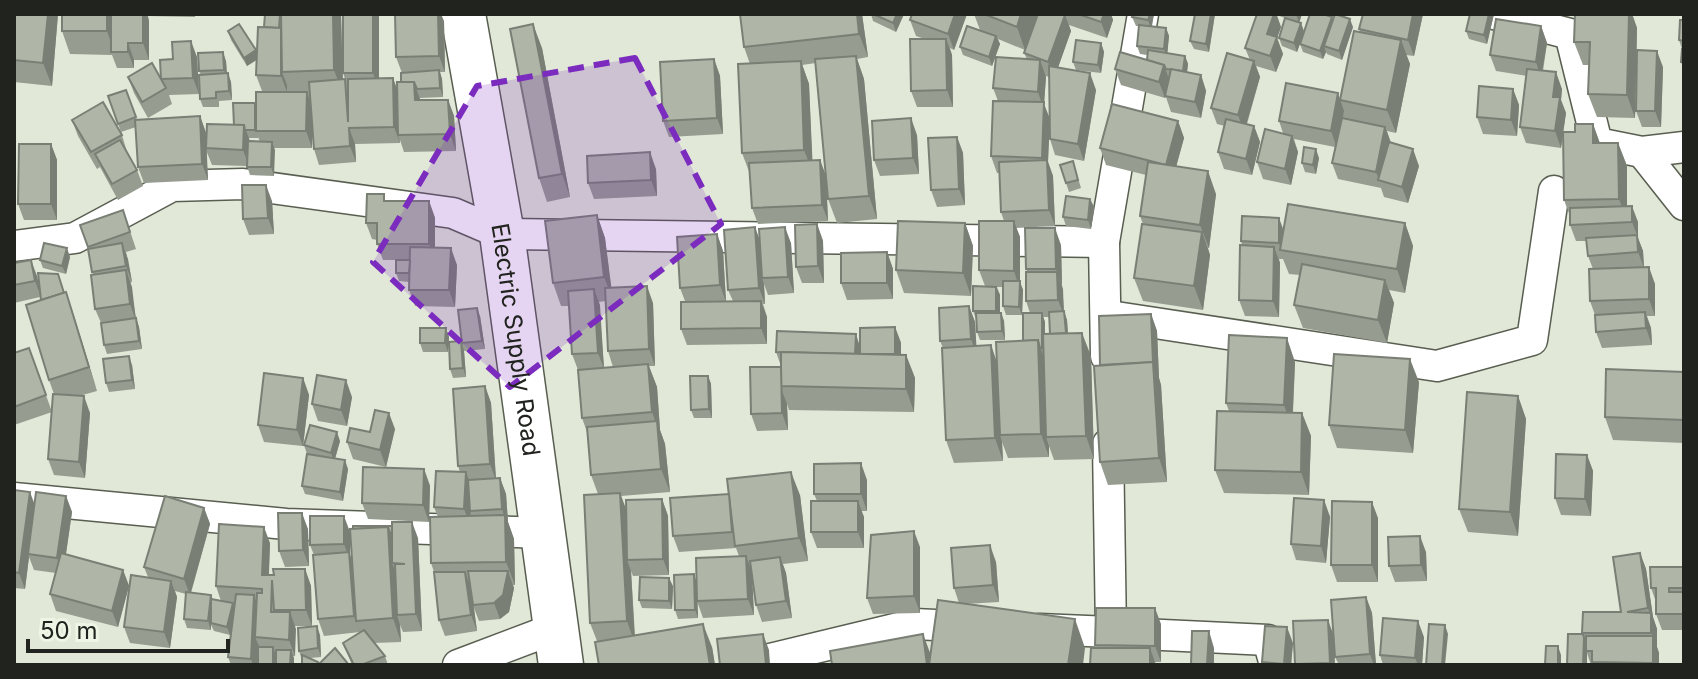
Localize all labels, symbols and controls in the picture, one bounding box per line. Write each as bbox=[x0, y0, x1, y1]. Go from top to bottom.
street label: Electric Supply Road bbox=[486, 221, 547, 458]
scale bar bbox=[28, 603, 228, 653]
text: 50 m bbox=[40, 616, 98, 645]

